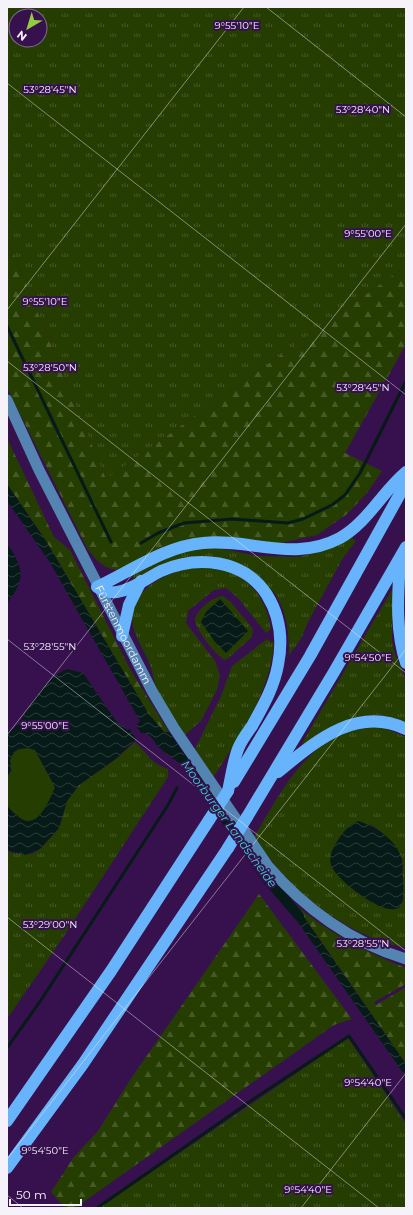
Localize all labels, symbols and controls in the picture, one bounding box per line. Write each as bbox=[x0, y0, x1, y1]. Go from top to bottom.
north arrow bbox=[8, 8, 48, 48]
text: 9°55'10"E bbox=[215, 19, 260, 32]
text: N bbox=[14, 28, 30, 44]
text: 53°28'45"N bbox=[23, 83, 77, 96]
text: 53°28'40"N bbox=[336, 103, 390, 116]
text: 9°55'00"E bbox=[344, 227, 392, 240]
text: 9°55'10"E bbox=[23, 295, 68, 308]
text: 53°28'50"N bbox=[23, 361, 77, 374]
text: 53°28'45"N bbox=[336, 381, 390, 394]
street label: Fürstenmoordamm bbox=[92, 583, 154, 687]
text: 53°28'55"N bbox=[24, 640, 76, 653]
text: 9°54'50"E bbox=[344, 651, 392, 664]
text: 9°55'00"E bbox=[21, 719, 69, 732]
water label: Moorburger Landscheide bbox=[178, 757, 281, 890]
text: 53°29'00"N bbox=[23, 918, 77, 931]
text: 53°28'55"N bbox=[337, 937, 389, 950]
text: 9°54'40"E bbox=[344, 1076, 392, 1089]
text: 9°54'50"E bbox=[21, 1144, 69, 1157]
scale bar bbox=[10, 1181, 81, 1207]
text: 9°54'40"E bbox=[284, 1183, 332, 1196]
text: 50 m bbox=[16, 1187, 47, 1202]

